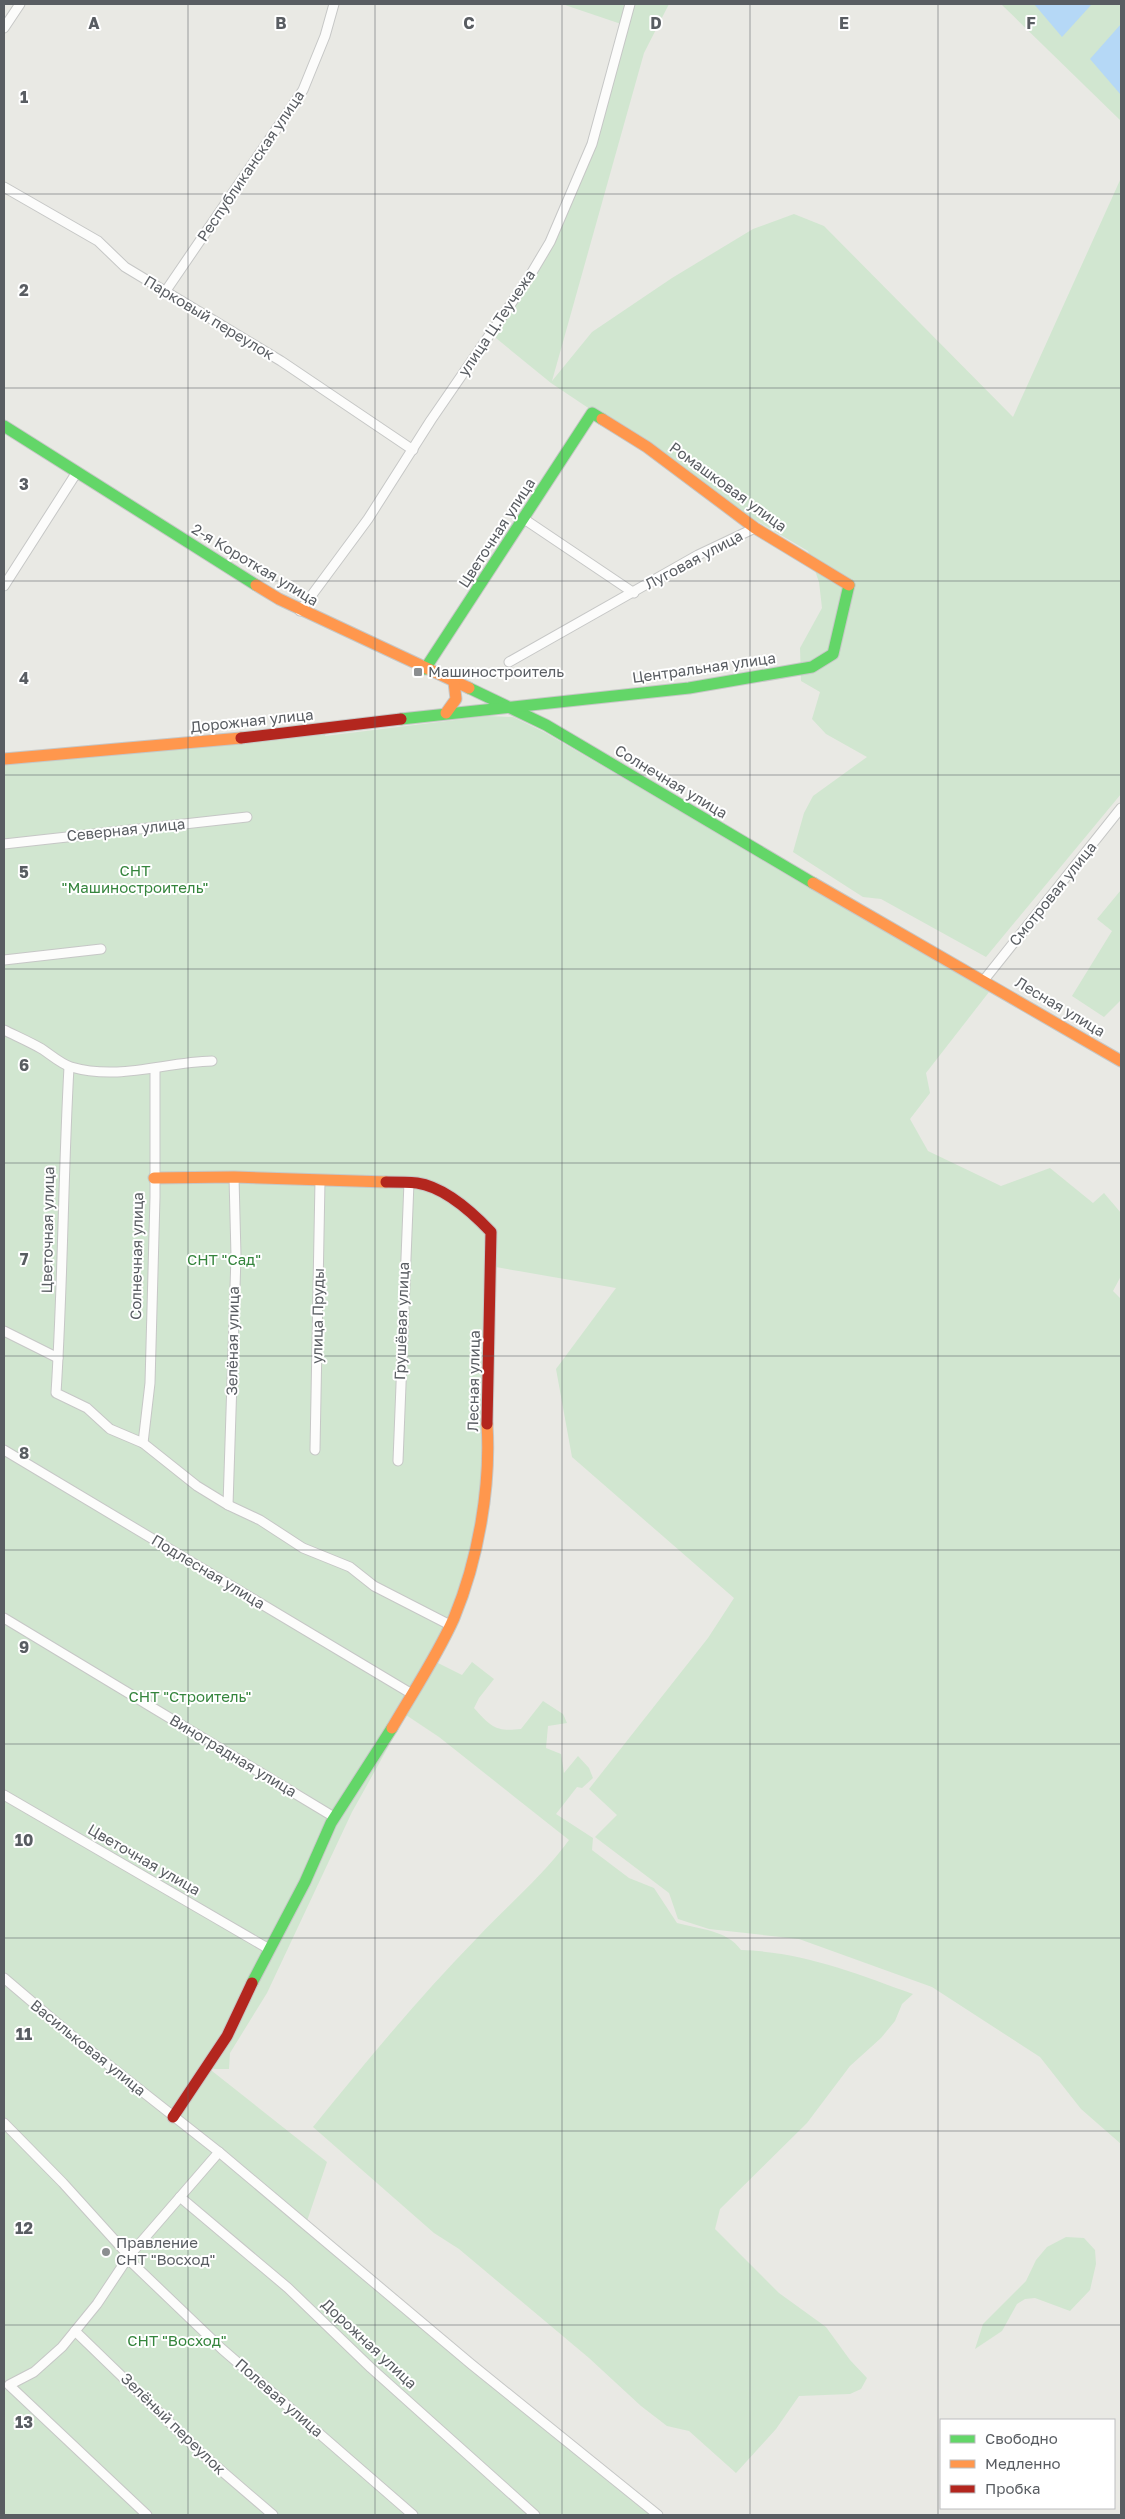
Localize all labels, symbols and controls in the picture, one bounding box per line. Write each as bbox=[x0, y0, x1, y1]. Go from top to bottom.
text: A bbox=[88, 13, 100, 33]
text: B bbox=[275, 13, 287, 33]
text: C bbox=[463, 13, 475, 33]
text: D bbox=[650, 13, 662, 33]
text: E bbox=[839, 13, 849, 33]
text: F bbox=[1026, 13, 1036, 33]
text: 1 bbox=[20, 87, 28, 107]
street label: Республиканская улица bbox=[193, 87, 307, 244]
street label: улица Ц.Теучежа bbox=[454, 266, 538, 379]
street label: Парковый переулок bbox=[141, 271, 278, 363]
text: 2 bbox=[19, 280, 29, 300]
street label: Ромашковая улица bbox=[666, 438, 791, 535]
text: 3 bbox=[19, 474, 29, 494]
street label: Цветочная улица bbox=[454, 474, 538, 591]
street label: 2-я Короткая улица bbox=[189, 519, 322, 609]
street label: Луговая улица bbox=[642, 526, 745, 592]
street label: Центральная улица bbox=[631, 648, 777, 686]
place label: Машиностроитель bbox=[428, 662, 564, 680]
marker: Машиностроитель bbox=[412, 666, 424, 678]
text: 4 bbox=[19, 668, 29, 688]
street label: Дорожная улица bbox=[189, 705, 314, 735]
street label: Солнечная улица bbox=[612, 740, 731, 822]
street label: Северная улица bbox=[66, 814, 186, 844]
street label: Смотровая улица bbox=[1005, 838, 1100, 949]
park label: СНТ "Машиностроитель" bbox=[62, 861, 208, 896]
text: 5 bbox=[19, 862, 29, 882]
street label: Лесная улица bbox=[1012, 972, 1109, 1040]
text: 6 bbox=[19, 1055, 29, 1075]
street label: Цветочная улица bbox=[37, 1166, 57, 1294]
street label: Солнечная улица bbox=[126, 1192, 146, 1320]
text: 7 bbox=[20, 1249, 29, 1269]
park label: СНТ "Сад" bbox=[187, 1250, 261, 1268]
street label: Грушёвая улица bbox=[390, 1262, 412, 1380]
street label: улица Пруды bbox=[307, 1268, 327, 1364]
street label: Зелёная улица bbox=[222, 1286, 242, 1396]
street label: Лесная улица bbox=[463, 1330, 483, 1432]
text: 8 bbox=[19, 1443, 29, 1463]
street label: Подлесная улица bbox=[149, 1530, 268, 1612]
text: 9 bbox=[19, 1637, 29, 1657]
park label: СНТ "Строитель" bbox=[129, 1687, 251, 1705]
street label: Виноградная улица bbox=[167, 1710, 300, 1800]
street label: Цветочная улица bbox=[85, 1820, 204, 1899]
text: 10 bbox=[15, 1830, 33, 1850]
street label: Васильковая улица bbox=[27, 1995, 150, 2099]
text: 11 bbox=[16, 2024, 32, 2044]
text: 12 bbox=[15, 2218, 33, 2238]
place label: Правление СНТ "Восход" bbox=[116, 2233, 215, 2268]
marker: Правление СНТ "Восход" bbox=[100, 2246, 112, 2258]
street label: Дорожная улица bbox=[318, 2295, 421, 2392]
park label: СНТ "Восход" bbox=[127, 2331, 227, 2349]
street label: Полевая улица bbox=[232, 2354, 327, 2440]
street label: Зелёный переулок bbox=[118, 2369, 230, 2478]
text: 13 bbox=[15, 2412, 33, 2432]
legend bbox=[940, 2419, 1115, 2509]
text: Свободно bbox=[985, 2429, 1058, 2447]
text: Медленно bbox=[985, 2454, 1061, 2472]
text: Пробка bbox=[985, 2479, 1040, 2497]

